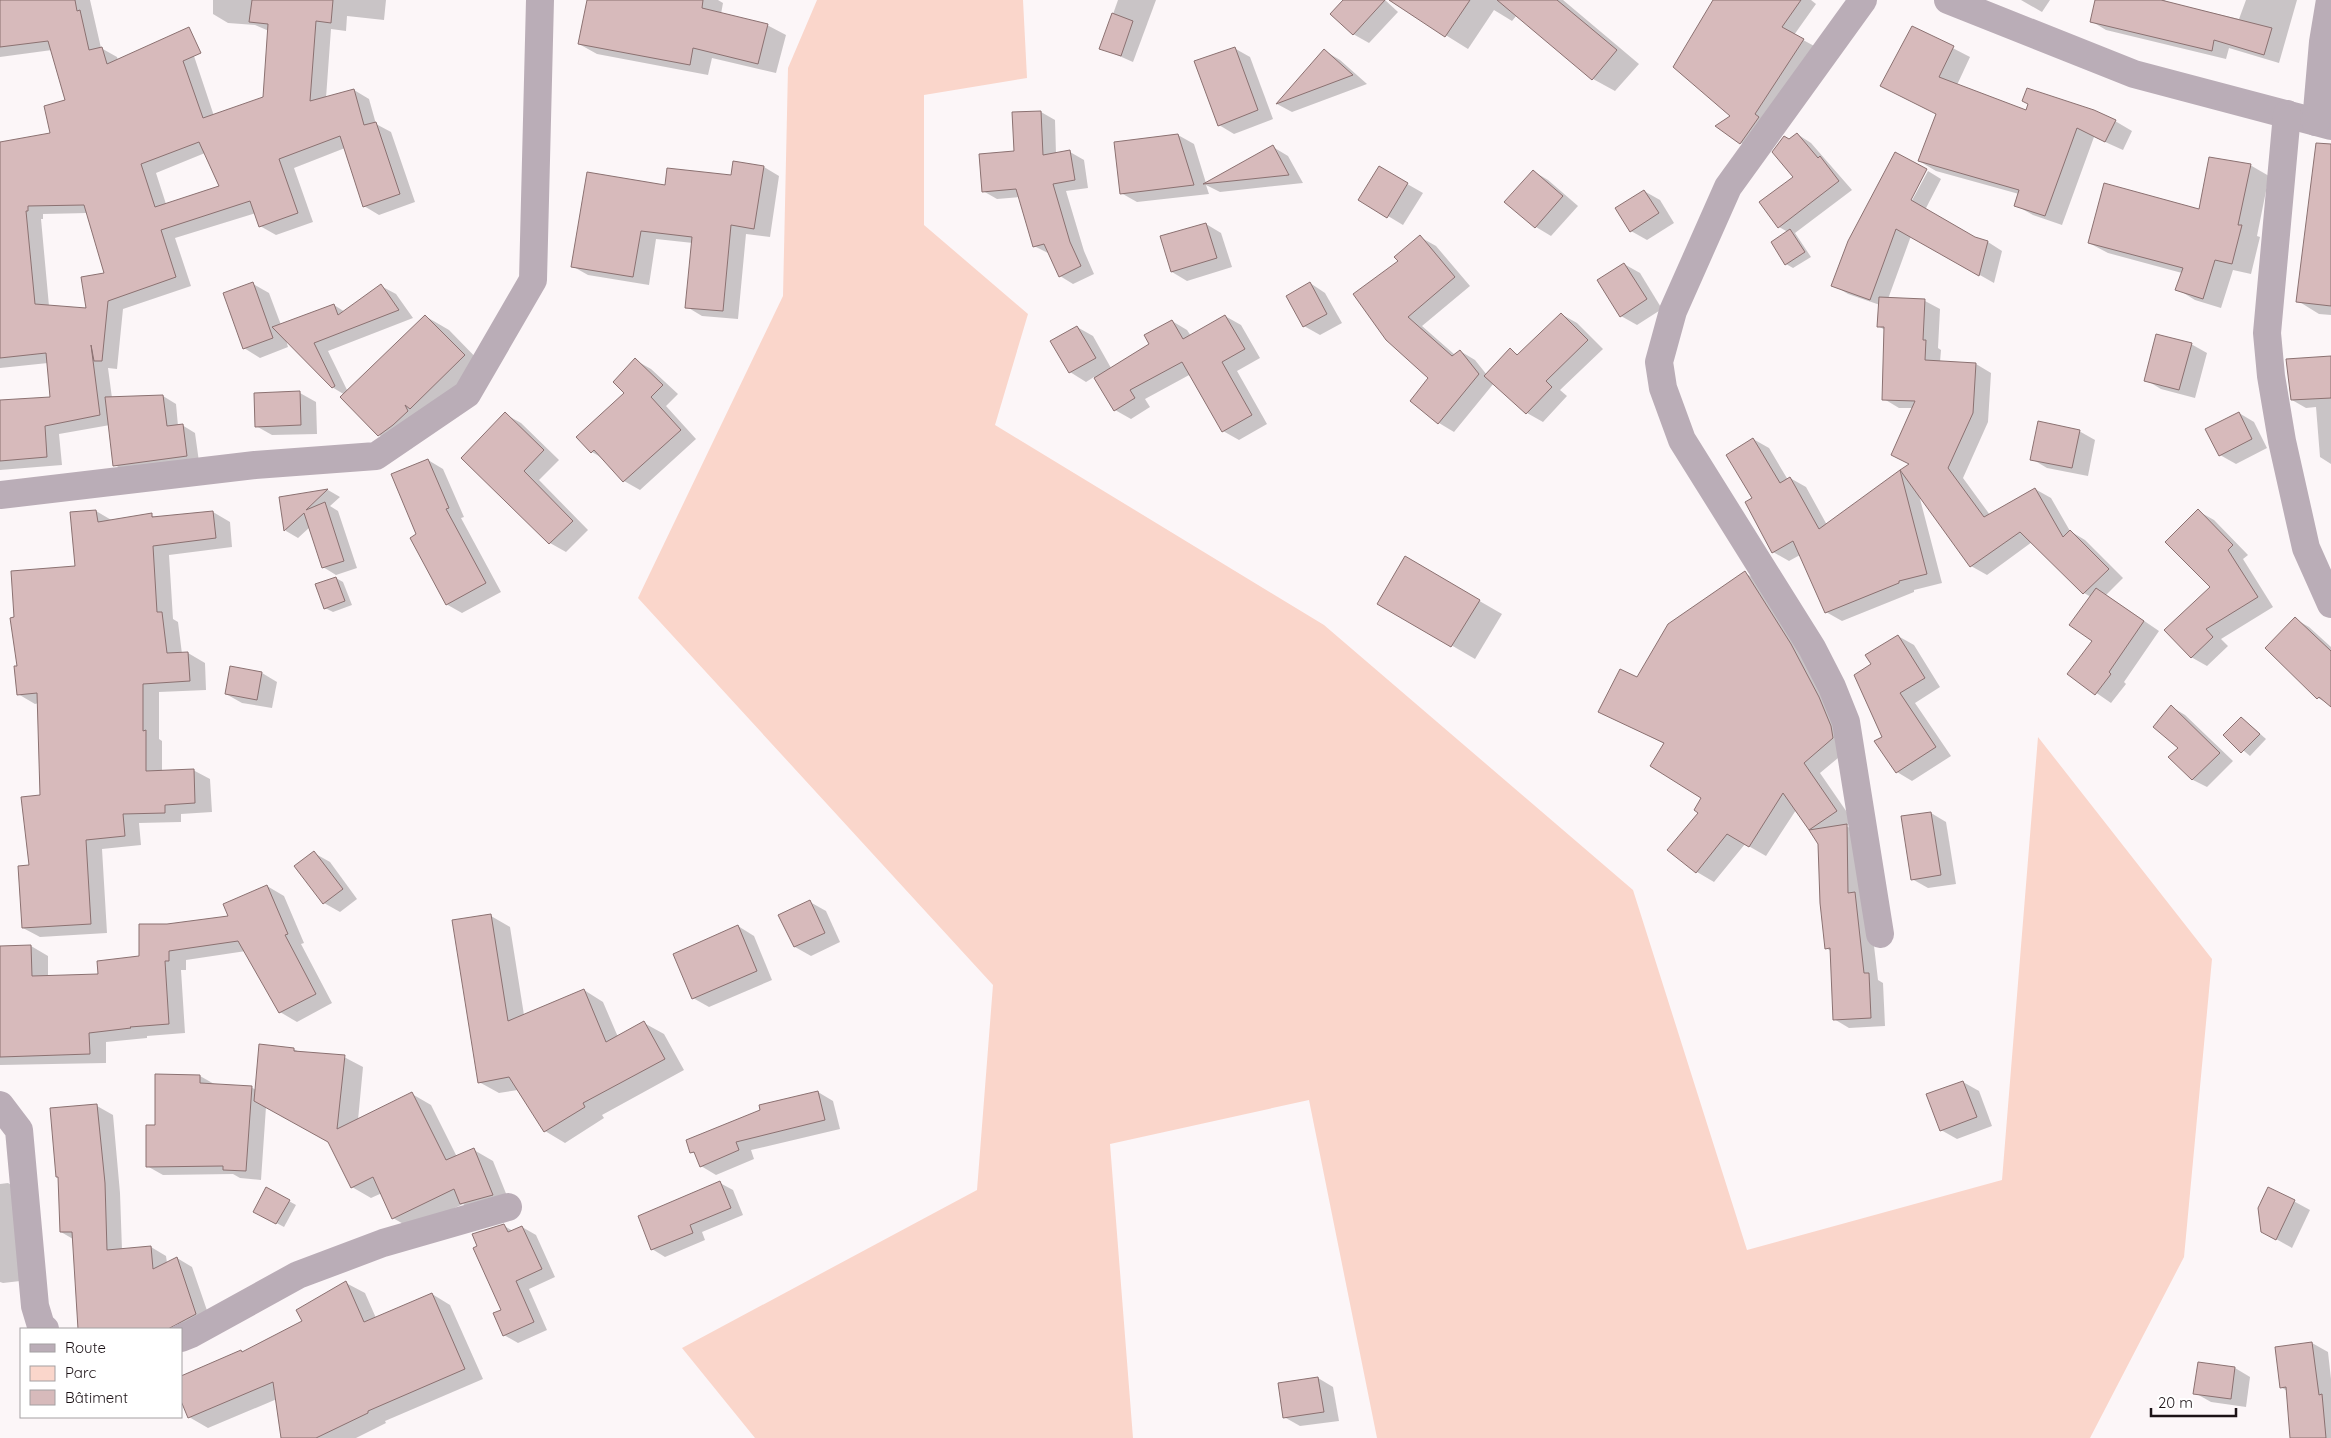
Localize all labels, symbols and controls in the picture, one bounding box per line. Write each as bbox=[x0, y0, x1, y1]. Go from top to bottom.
legend bbox=[20, 1328, 182, 1418]
text: Route bbox=[65, 1338, 106, 1357]
text: Parc bbox=[65, 1363, 96, 1382]
scale bar bbox=[2151, 1386, 2236, 1418]
text: Bâtiment bbox=[65, 1388, 128, 1407]
text: 20 m bbox=[2158, 1393, 2193, 1412]

